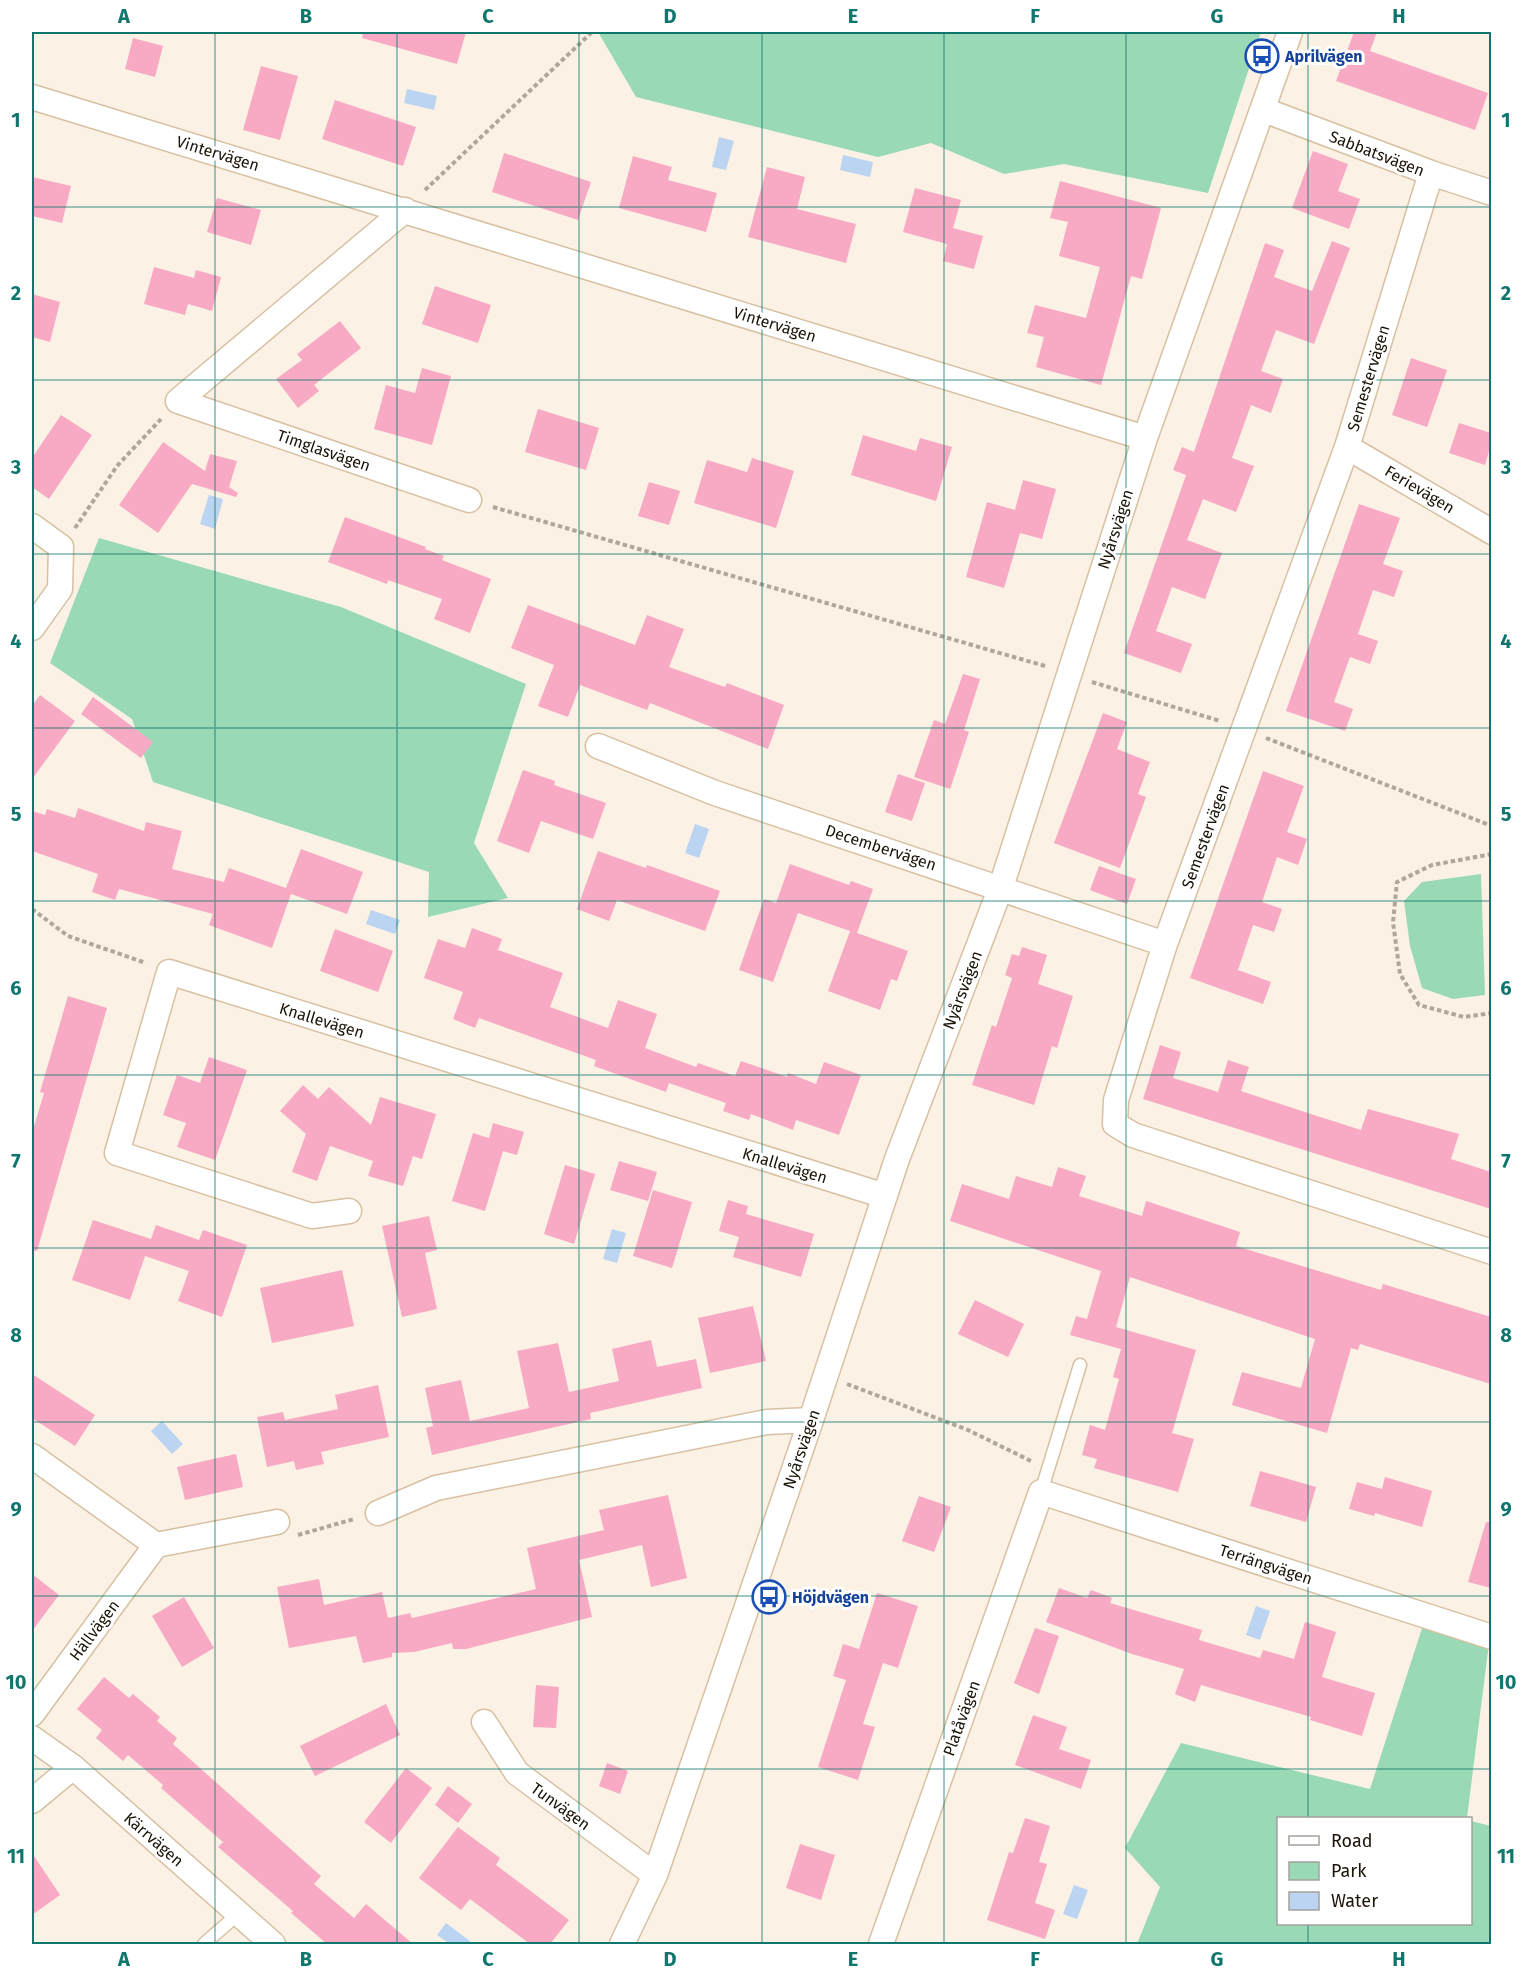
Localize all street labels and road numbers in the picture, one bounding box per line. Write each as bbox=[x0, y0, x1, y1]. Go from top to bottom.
street label: Sabbatsvägen bbox=[1327, 127, 1427, 180]
street label: Vintervägen bbox=[174, 132, 262, 175]
street label: Vintervägen bbox=[731, 303, 819, 346]
street label: Semestervägen bbox=[1343, 323, 1394, 434]
street label: Timglasvägen bbox=[275, 426, 373, 475]
street label: Ferievägen bbox=[1382, 461, 1458, 518]
street label: Nyårsvägen bbox=[1094, 487, 1137, 571]
street label: Semestervägen bbox=[1178, 781, 1233, 891]
street label: Decembervägen bbox=[823, 821, 939, 874]
street label: Nyårsvägen bbox=[939, 948, 986, 1032]
street label: Knallevägen bbox=[277, 999, 367, 1042]
street label: Knallevägen bbox=[740, 1144, 830, 1187]
street label: Nyårsvägen bbox=[779, 1407, 824, 1491]
street label: Terrängvägen bbox=[1217, 1541, 1315, 1588]
street label: Hällvägen bbox=[65, 1596, 123, 1664]
street label: Platåvägen bbox=[939, 1678, 984, 1758]
street label: Tunvägen bbox=[527, 1779, 594, 1834]
street label: Kärrvägen bbox=[120, 1808, 187, 1870]

